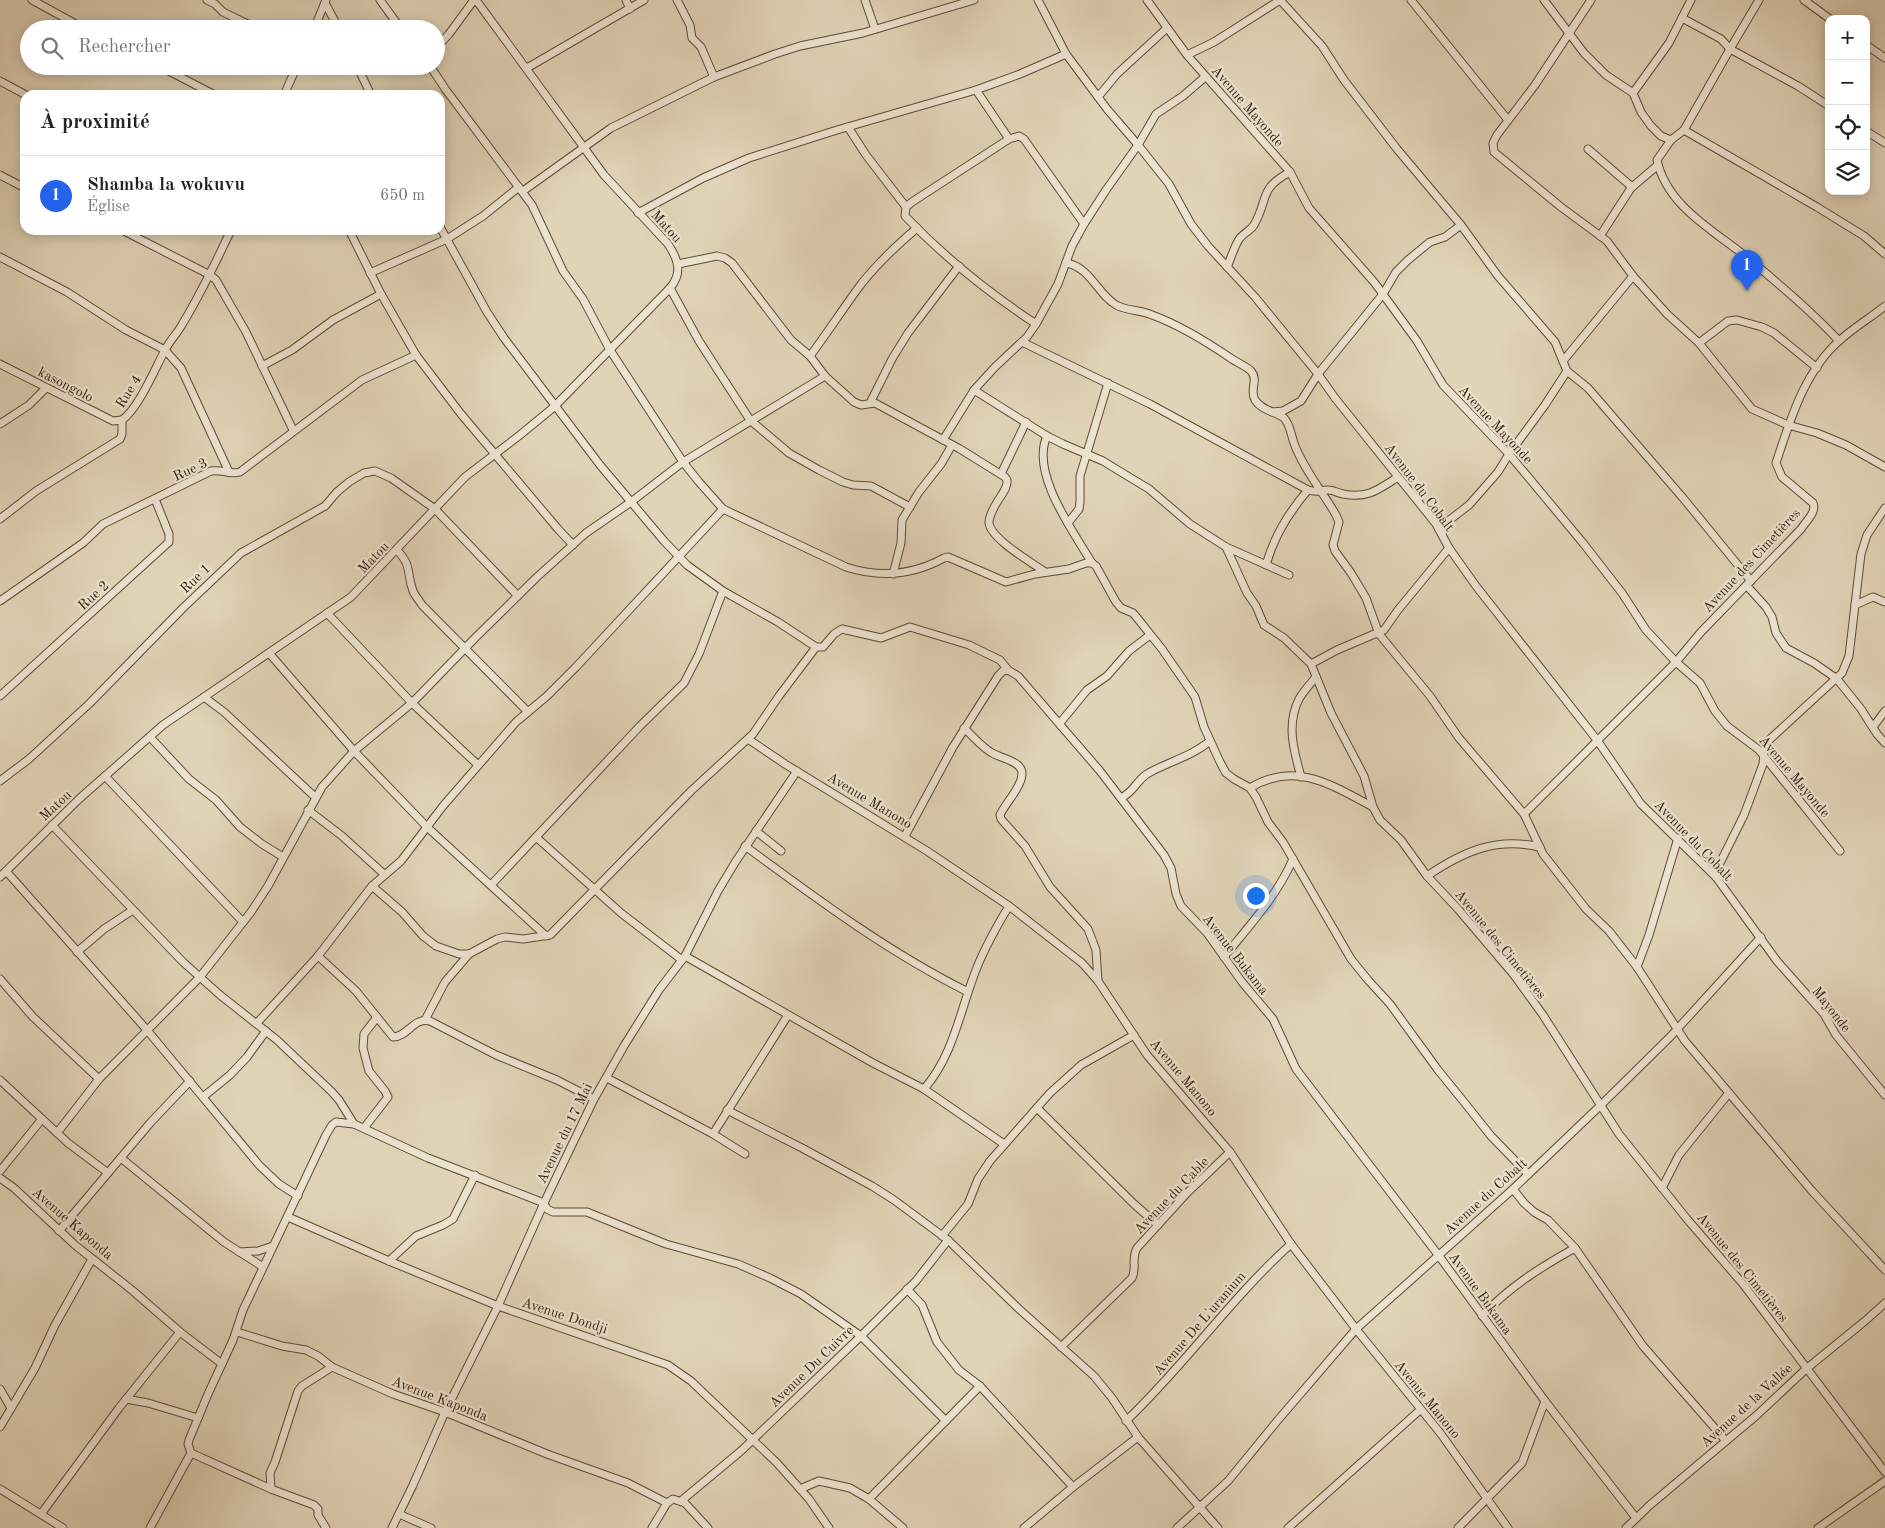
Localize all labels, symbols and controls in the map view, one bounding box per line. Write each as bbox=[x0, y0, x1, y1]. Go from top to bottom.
map controls bbox=[1825, 15, 1870, 195]
button: + bbox=[1825, 15, 1870, 60]
search box bbox=[20, 20, 445, 75]
icon: search bbox=[38, 34, 66, 62]
text: Rechercher bbox=[78, 38, 171, 57]
button: − bbox=[1825, 60, 1870, 105]
street label: Avenue Mayonde bbox=[1209, 64, 1286, 150]
button: locate bbox=[1825, 105, 1870, 150]
text: À proximité bbox=[40, 112, 150, 133]
button: layers bbox=[1825, 150, 1870, 195]
text: Shamba la wokuvu bbox=[87, 176, 245, 195]
text: 1 bbox=[51, 188, 61, 204]
text: 650 m bbox=[380, 188, 425, 204]
text: Église bbox=[87, 199, 130, 215]
street label: Matou bbox=[648, 208, 685, 246]
pin: 1 bbox=[1731, 250, 1763, 291]
street label: kasongolo bbox=[36, 365, 96, 405]
street label: Rue 4 bbox=[113, 373, 144, 410]
street label: Avenue Mayonde bbox=[1455, 383, 1535, 467]
street label: Avenue du Cobalt bbox=[1382, 441, 1457, 534]
street label: Rue 3 bbox=[171, 456, 210, 484]
street label: Avenue des Cimetières bbox=[1700, 506, 1803, 615]
street label: Matou bbox=[355, 539, 392, 576]
street label: Rue 1 bbox=[178, 561, 213, 596]
street label: Rue 2 bbox=[76, 579, 112, 613]
street label: Avenue Mayonde bbox=[1756, 733, 1832, 820]
street label: Avenue Manono bbox=[825, 770, 914, 832]
street label: Matou bbox=[37, 787, 75, 824]
street label: Avenue du Cobalt bbox=[1651, 798, 1735, 884]
your location bbox=[1243, 883, 1269, 909]
street label: Avenue des Cimetières bbox=[1452, 887, 1549, 1002]
street label: Avenue Bukama bbox=[1200, 912, 1271, 998]
street label: Mayonde bbox=[1809, 984, 1853, 1035]
street label: Avenue Manono bbox=[1147, 1036, 1219, 1119]
street label: Avenue du 17 Mai bbox=[535, 1081, 595, 1186]
street label: Avenue du Cable bbox=[1132, 1155, 1212, 1237]
street label: Avenue du Cobalt bbox=[1442, 1156, 1530, 1237]
street label: Avenue Kaponda bbox=[29, 1185, 115, 1263]
street label: Avenue des Cimetières bbox=[1694, 1210, 1791, 1325]
street label: Avenue Bukama bbox=[1446, 1250, 1515, 1337]
street label: Avenue De L'uranium bbox=[1151, 1269, 1248, 1378]
street label: Avenue Dondji bbox=[520, 1295, 610, 1336]
street label: Avenue Du Cuivre bbox=[767, 1323, 856, 1410]
street label: Avenue Manono bbox=[1392, 1358, 1463, 1441]
street label: Avenue de la Vallée bbox=[1698, 1361, 1795, 1450]
street label: Avenue Kaponda bbox=[390, 1374, 490, 1424]

